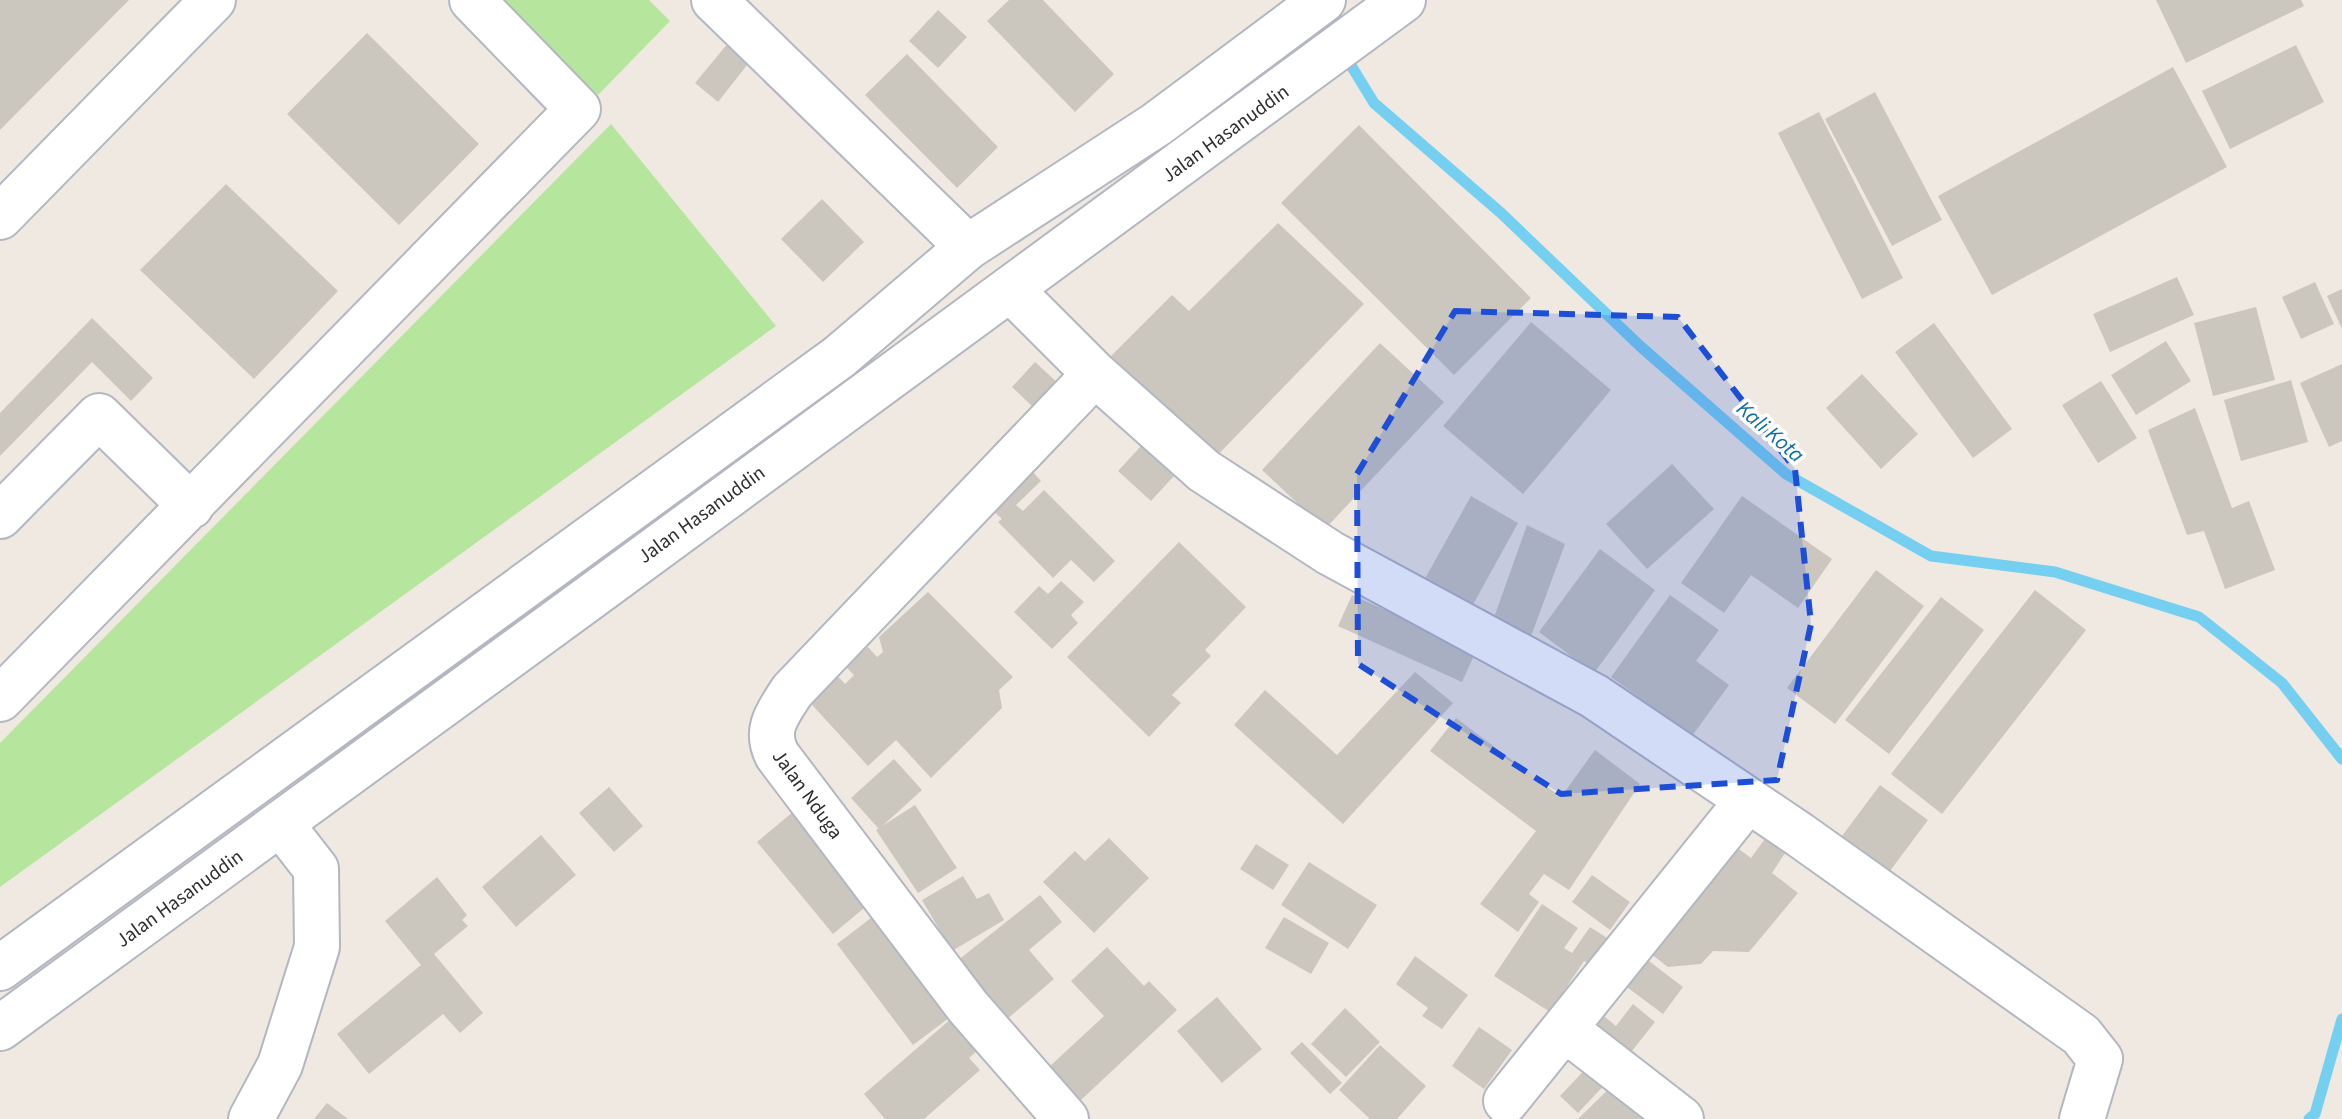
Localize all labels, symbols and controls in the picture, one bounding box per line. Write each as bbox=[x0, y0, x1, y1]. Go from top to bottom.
street label: Jalan Hasanuddin bbox=[1156, 78, 1295, 190]
water label: Kali Kota bbox=[1729, 393, 1812, 471]
street label: Jalan Hasanuddin bbox=[632, 459, 771, 571]
street label: Jalan Nduga bbox=[765, 744, 849, 845]
street label: Jalan Hasanuddin bbox=[110, 843, 249, 955]

